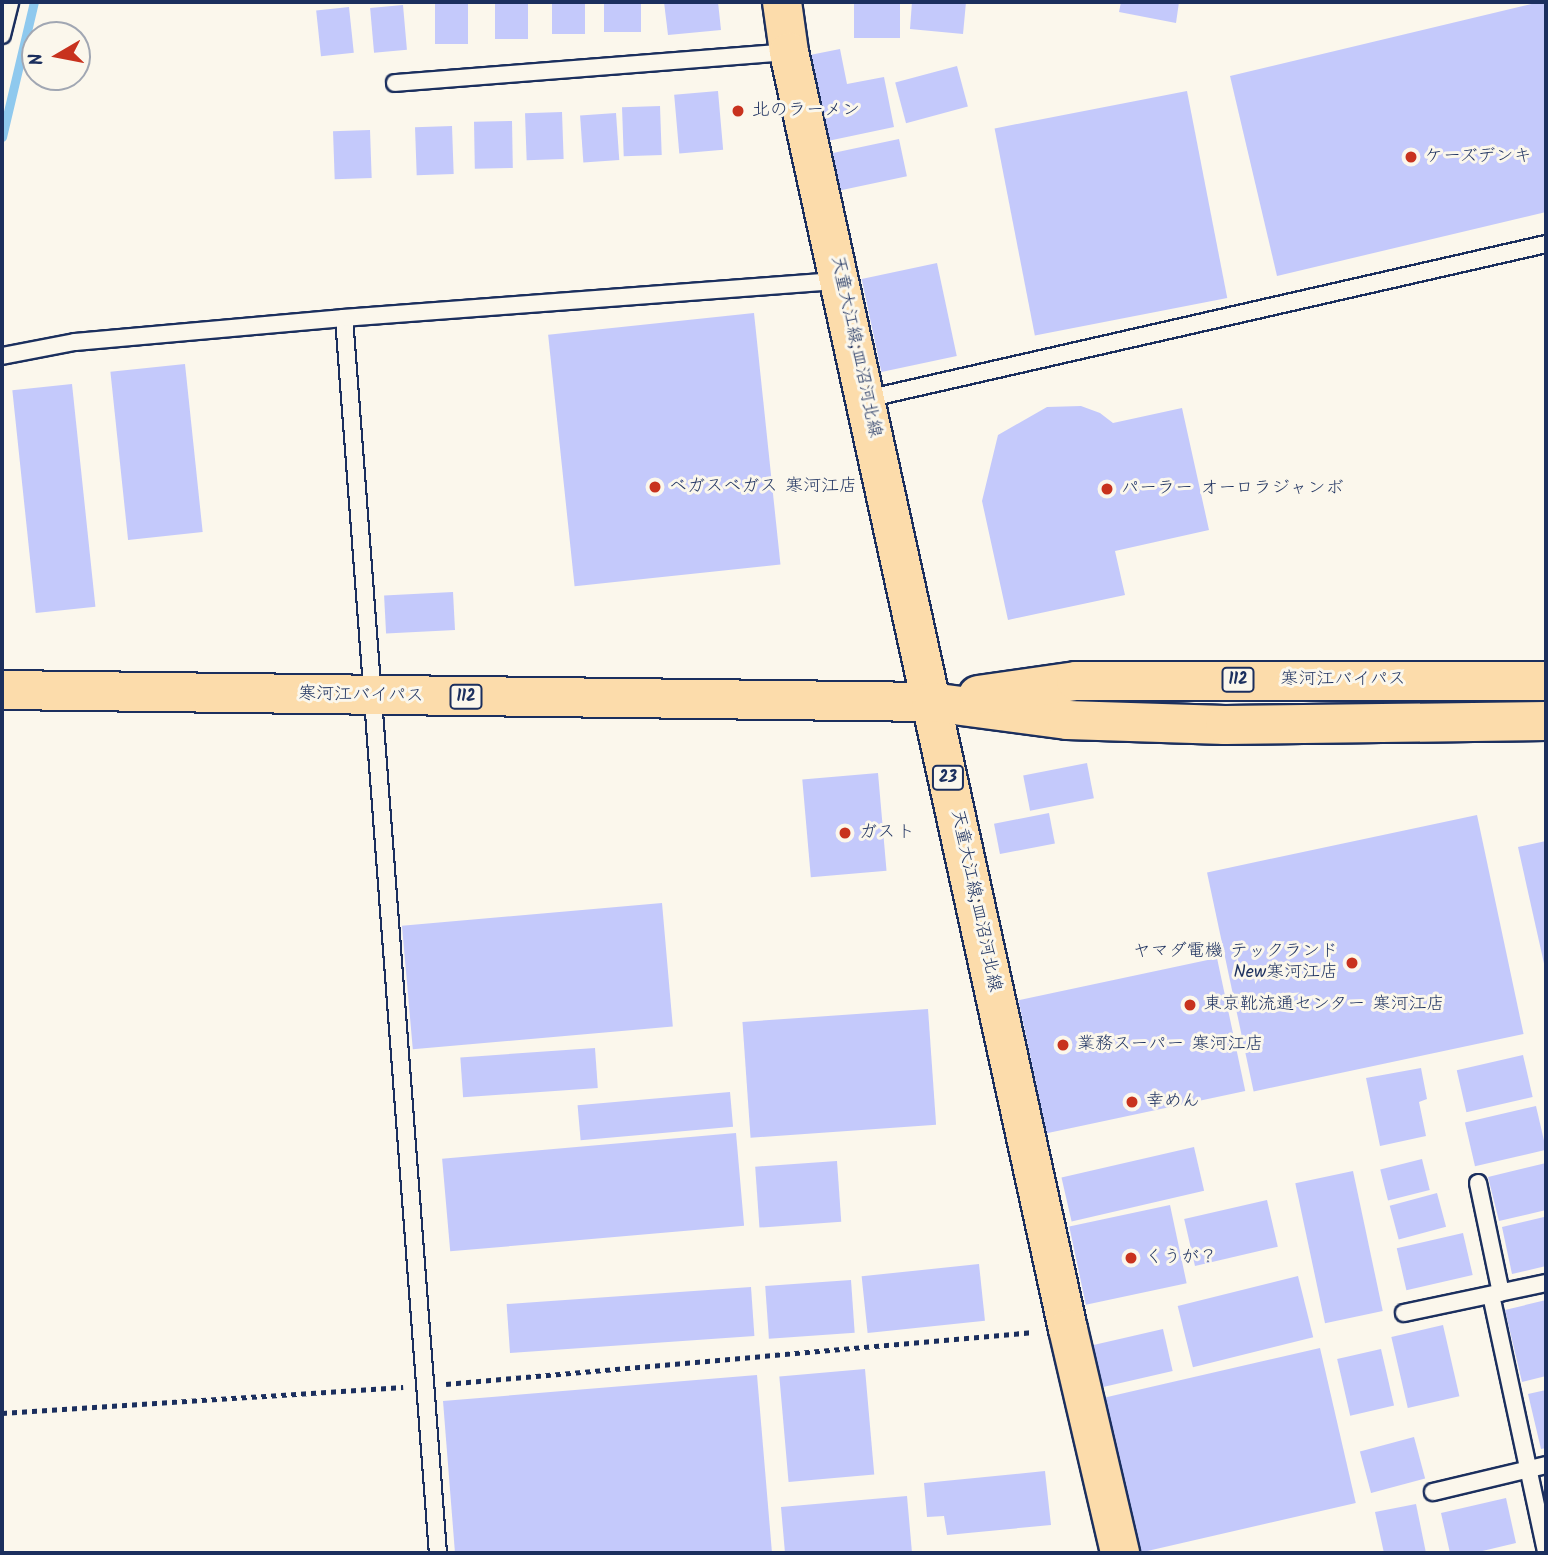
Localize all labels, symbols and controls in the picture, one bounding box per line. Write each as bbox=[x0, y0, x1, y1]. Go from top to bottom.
north arrow bbox=[21, 21, 91, 91]
text: N bbox=[21, 51, 53, 68]
place label: 北のラーメン bbox=[752, 100, 860, 122]
marker: 北のラーメン bbox=[730, 103, 746, 119]
place label: ケーズデンキ bbox=[1425, 146, 1533, 168]
marker: ケーズデンキ bbox=[1403, 149, 1419, 165]
street label: 天童大江線;皿沼河北線 bbox=[825, 254, 885, 440]
place label: ベガスベガス 寒河江店 bbox=[669, 476, 856, 498]
place label: パーラー オーロラジャンボ bbox=[1121, 478, 1344, 500]
marker: ベガスベガス 寒河江店 bbox=[647, 479, 663, 495]
marker: パーラー オーロラジャンボ bbox=[1099, 481, 1115, 497]
road number: 112 bbox=[1220, 667, 1256, 692]
street label: 寒河江バイパス bbox=[1280, 669, 1406, 691]
street label: 寒河江バイパス bbox=[298, 684, 424, 708]
road number: 112 bbox=[448, 684, 484, 710]
road number: 23 bbox=[930, 765, 965, 790]
street label: 天童大江線;皿沼河北線 bbox=[945, 808, 1005, 994]
place label: ガスト bbox=[859, 822, 913, 844]
marker: ガスト bbox=[837, 825, 853, 841]
place label: ヤマダ電機 テックランド New寒河江店 bbox=[1133, 942, 1338, 984]
marker: ヤマダ電機 テックランド New寒河江店 bbox=[1344, 955, 1360, 971]
place label: 東京靴流通センター 寒河江店 bbox=[1204, 994, 1445, 1016]
marker: 東京靴流通センター 寒河江店 bbox=[1182, 997, 1198, 1013]
place label: 業務スーパー 寒河江店 bbox=[1077, 1034, 1263, 1056]
marker: 業務スーパー 寒河江店 bbox=[1055, 1037, 1071, 1053]
place label: 幸めん bbox=[1146, 1091, 1200, 1113]
marker: 幸めん bbox=[1124, 1094, 1140, 1110]
place label: くうが？ bbox=[1145, 1247, 1217, 1269]
marker: くうが？ bbox=[1123, 1250, 1139, 1266]

